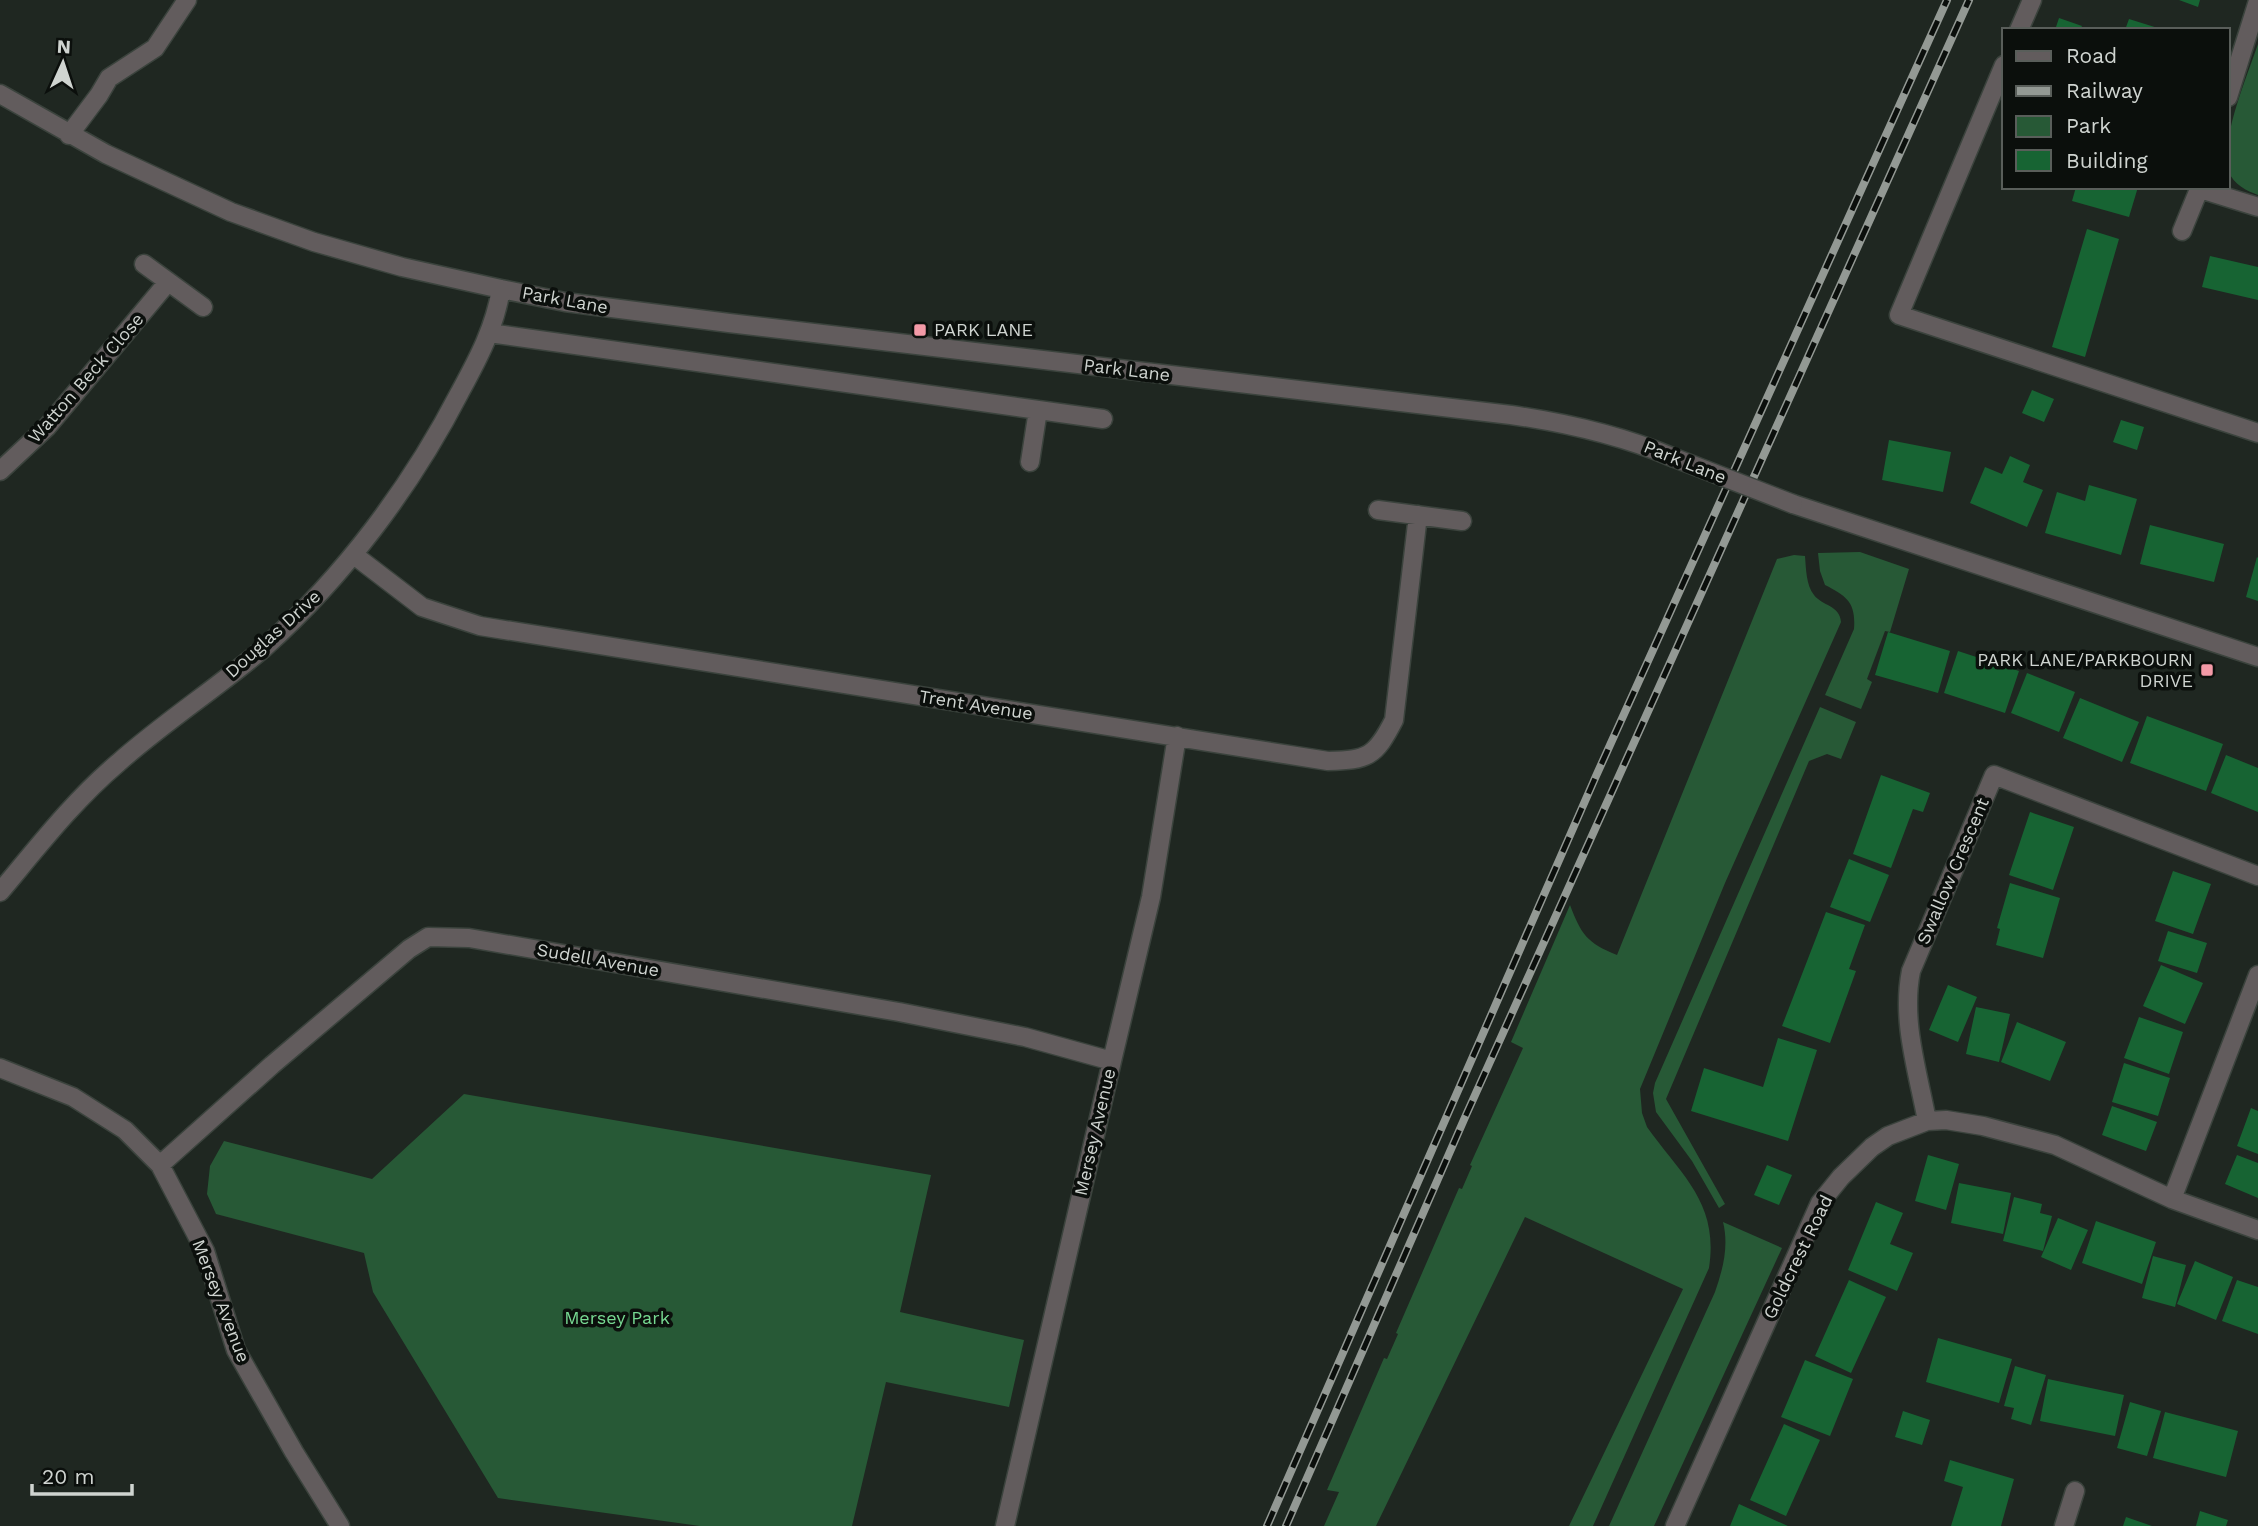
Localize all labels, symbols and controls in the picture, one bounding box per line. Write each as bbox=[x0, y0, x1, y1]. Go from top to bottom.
north arrow bbox=[28, 28, 98, 98]
legend bbox=[2002, 28, 2230, 189]
text: N bbox=[56, 35, 72, 58]
text: Road bbox=[2066, 43, 2117, 68]
text: Railway bbox=[2066, 78, 2143, 103]
text: Park bbox=[2066, 113, 2111, 138]
text: Building bbox=[2066, 148, 2148, 173]
street label: Park Lane bbox=[520, 282, 610, 317]
street label: Watton Beck Close bbox=[24, 308, 148, 447]
place label: PARK LANE bbox=[934, 319, 1033, 340]
marker: PARK LANE bbox=[912, 322, 928, 338]
street label: Park Lane bbox=[1083, 354, 1171, 385]
street label: Park Lane bbox=[1641, 436, 1729, 488]
street label: Douglas Drive bbox=[221, 585, 324, 682]
place label: PARK LANE/PARKBOURN DRIVE bbox=[1977, 649, 2193, 691]
marker: PARK LANE/PARKBOURN DRIVE bbox=[2199, 662, 2215, 678]
street label: Trent Avenue bbox=[918, 685, 1034, 724]
street label: Swallow Crescent bbox=[1912, 794, 1993, 947]
street label: Sudell Avenue bbox=[535, 938, 661, 981]
street label: Mersey Avenue bbox=[1070, 1066, 1119, 1198]
street label: Goldcrest Road bbox=[1758, 1191, 1837, 1322]
street label: Mersey Avenue bbox=[188, 1236, 255, 1365]
park label: Mersey Park bbox=[564, 1307, 670, 1328]
scale bar bbox=[32, 1452, 131, 1496]
text: 20 m bbox=[42, 1464, 94, 1489]

